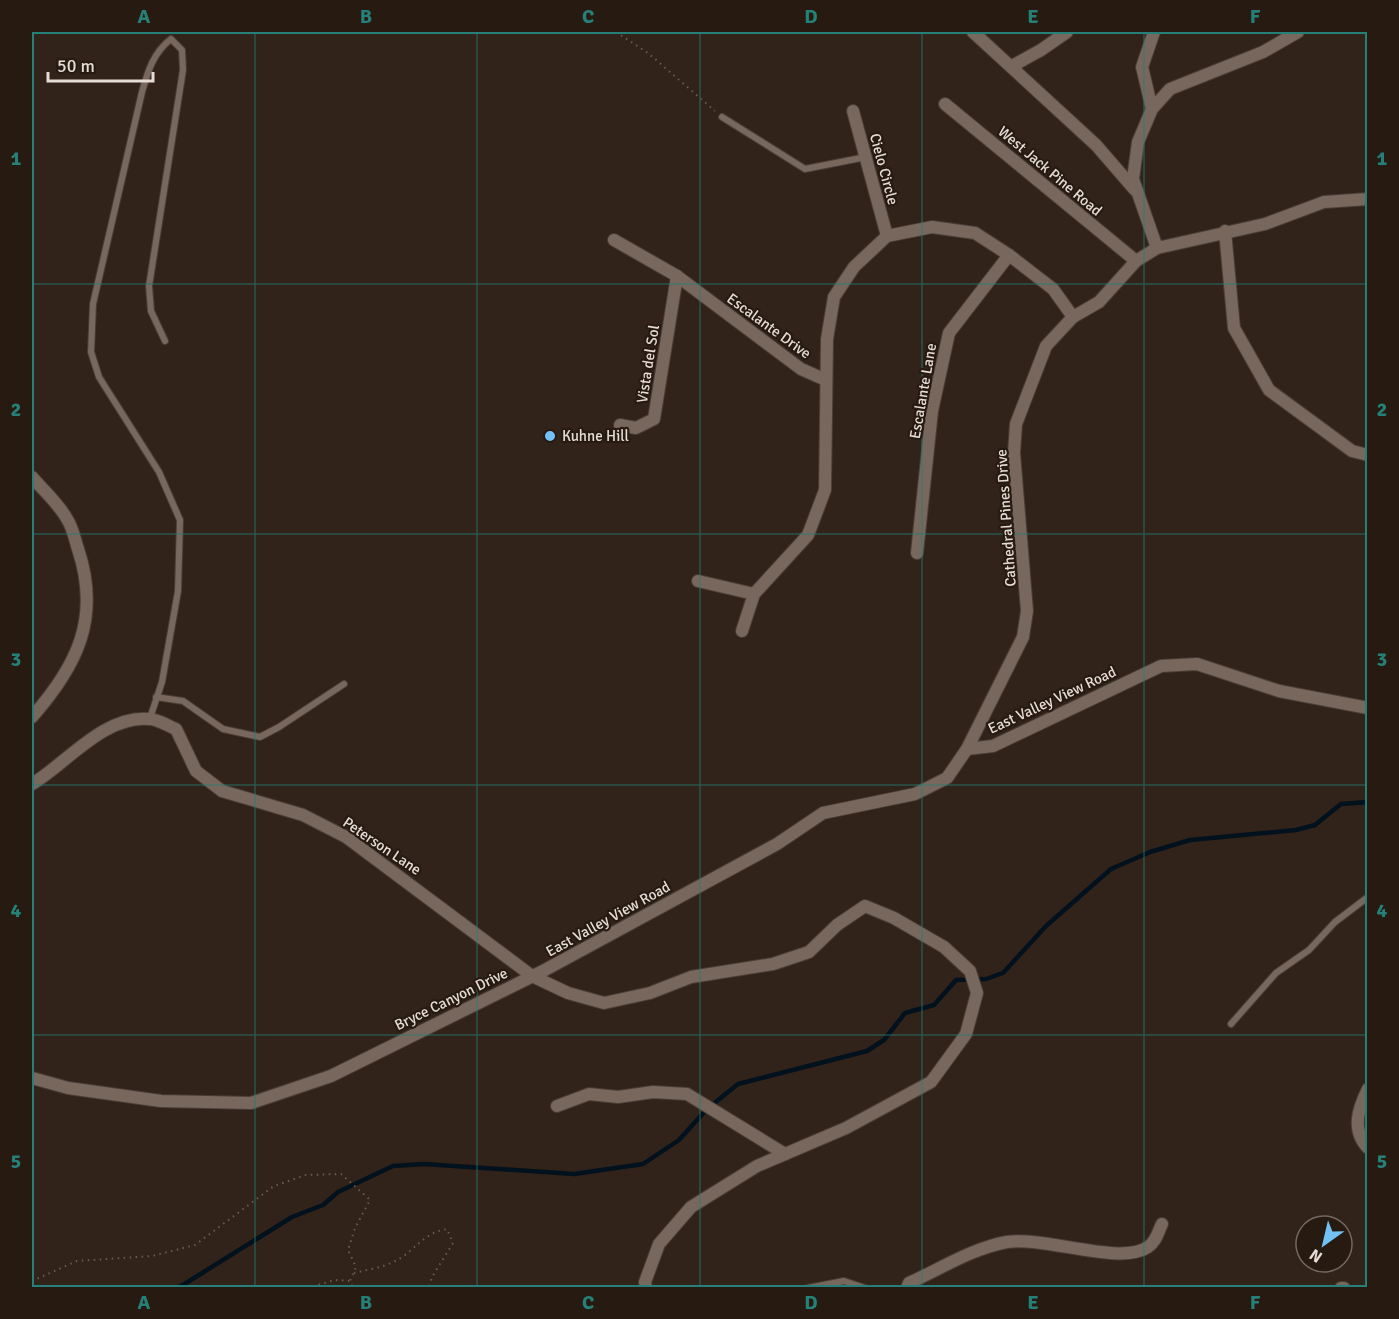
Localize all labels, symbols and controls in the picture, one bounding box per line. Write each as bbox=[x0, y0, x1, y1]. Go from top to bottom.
text: A bbox=[138, 4, 151, 29]
text: B bbox=[360, 4, 372, 29]
text: C bbox=[582, 4, 594, 29]
text: D bbox=[804, 4, 818, 29]
text: E bbox=[1027, 4, 1039, 29]
text: F bbox=[1250, 4, 1261, 29]
scale bar bbox=[48, 45, 153, 83]
text: 50 m bbox=[57, 55, 95, 77]
street label: West Jack Pine Road bbox=[994, 122, 1106, 220]
street label: Cielo Circle bbox=[866, 131, 902, 207]
text: 1 bbox=[11, 146, 22, 171]
text: 1 bbox=[1377, 146, 1388, 171]
street label: Escalante Drive bbox=[723, 289, 815, 363]
street label: Vista del Sol bbox=[633, 324, 663, 404]
street label: Escalante Lane bbox=[906, 342, 940, 440]
text: 2 bbox=[11, 397, 21, 422]
text: 2 bbox=[1377, 397, 1387, 422]
place label: Kuhne Hill bbox=[562, 427, 629, 445]
marker: Kuhne Hill bbox=[543, 429, 557, 443]
street label: Cathedral Pines Drive bbox=[992, 449, 1020, 587]
text: 3 bbox=[11, 647, 21, 672]
text: 3 bbox=[1377, 647, 1387, 672]
street label: East Valley View Road bbox=[985, 662, 1119, 738]
street label: Peterson Lane bbox=[339, 813, 425, 879]
street label: East Valley View Road bbox=[543, 877, 673, 961]
text: 4 bbox=[11, 898, 22, 923]
text: 4 bbox=[1377, 898, 1388, 923]
street label: Bryce Canyon Drive bbox=[392, 964, 510, 1034]
text: 5 bbox=[11, 1149, 21, 1174]
text: 5 bbox=[1377, 1149, 1387, 1174]
north arrow bbox=[1294, 1214, 1354, 1274]
text: N bbox=[1306, 1244, 1326, 1267]
text: A bbox=[138, 1290, 151, 1315]
text: B bbox=[360, 1290, 372, 1315]
text: C bbox=[582, 1290, 594, 1315]
text: D bbox=[804, 1290, 818, 1315]
text: E bbox=[1027, 1290, 1039, 1315]
text: F bbox=[1250, 1290, 1261, 1315]

